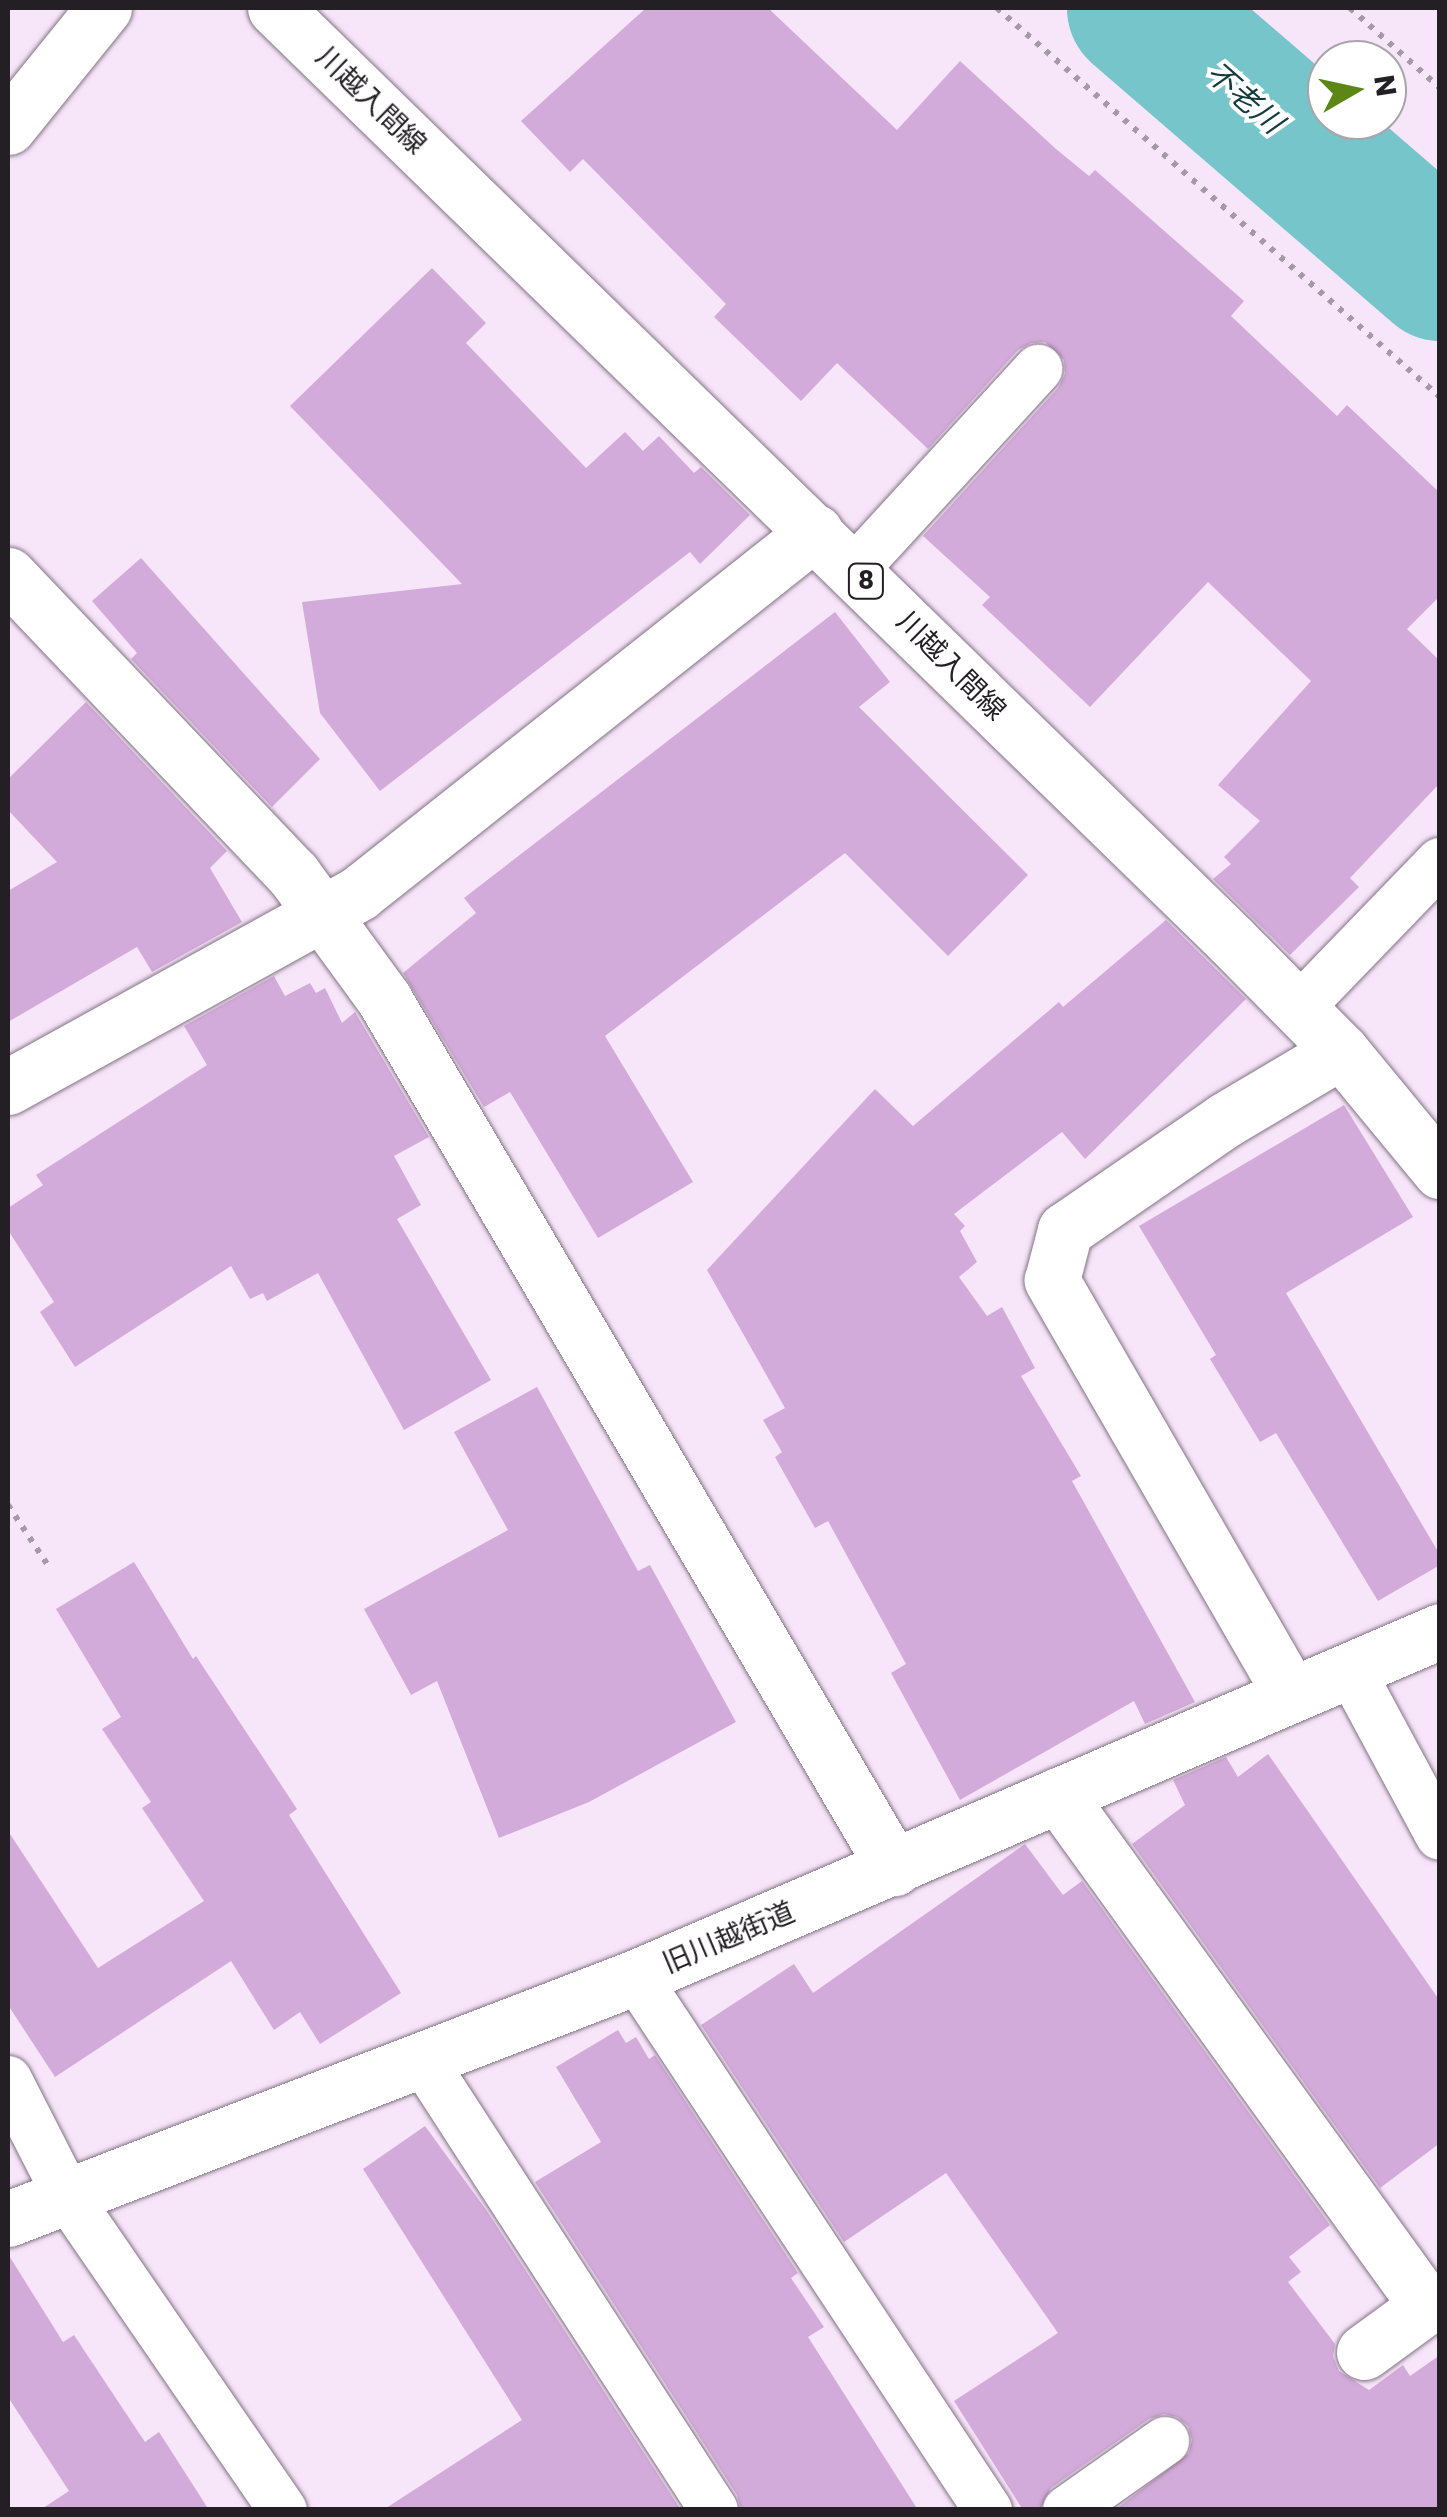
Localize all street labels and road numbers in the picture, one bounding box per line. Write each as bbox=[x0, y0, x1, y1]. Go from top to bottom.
street label: 川越入間線 bbox=[309, 40, 433, 162]
road number: 8 bbox=[846, 561, 886, 601]
street label: 川越入間線 bbox=[890, 605, 1012, 727]
street label: 旧川越街道 bbox=[658, 1895, 800, 1981]

